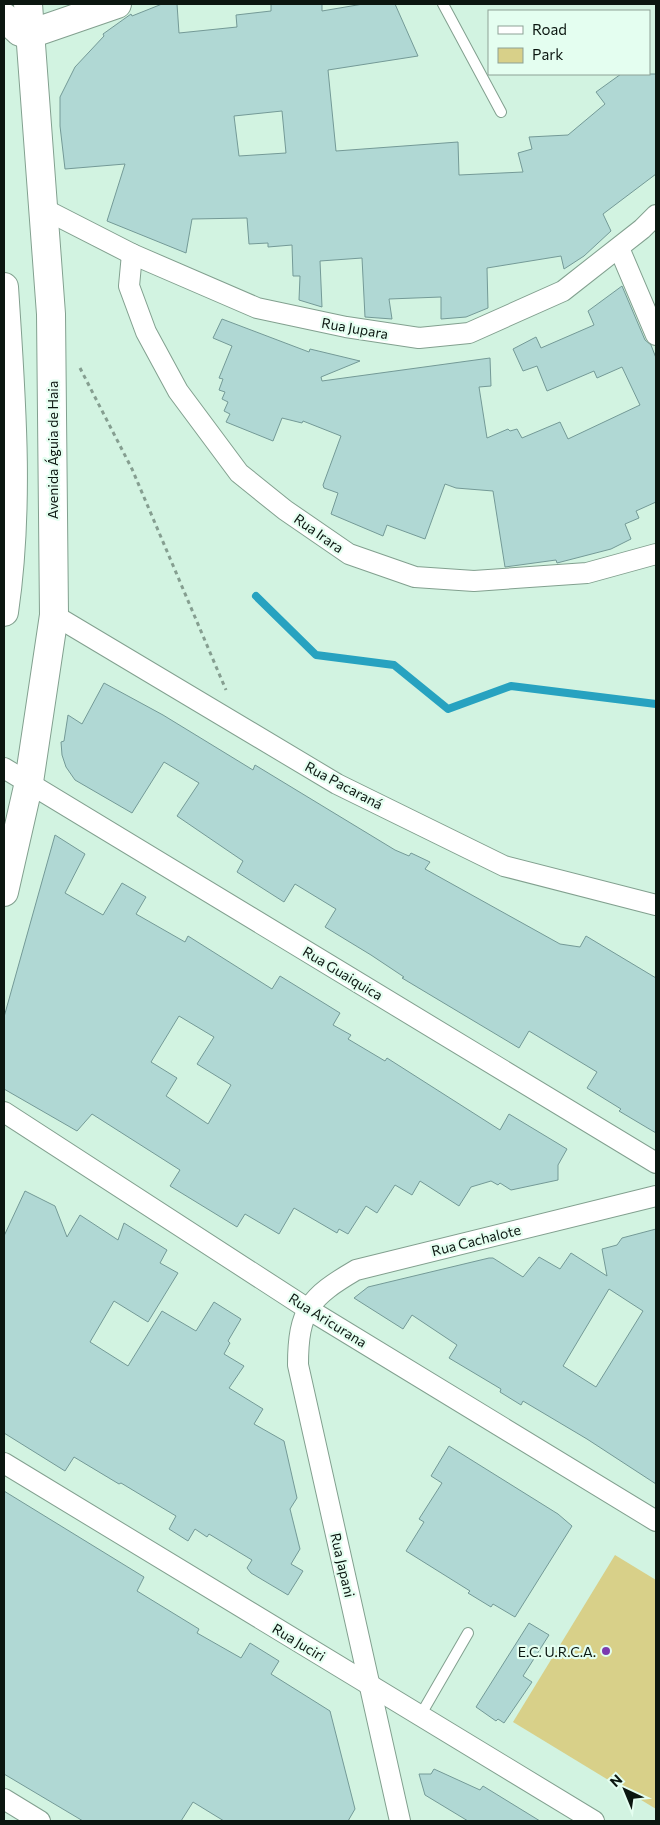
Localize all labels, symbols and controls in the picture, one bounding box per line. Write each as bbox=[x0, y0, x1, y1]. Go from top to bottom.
legend bbox=[488, 10, 650, 75]
text: Road bbox=[532, 20, 567, 38]
text: Park bbox=[532, 45, 563, 63]
street label: Rua Jupara bbox=[320, 314, 390, 342]
street label: Avenida Águia de Haia bbox=[44, 381, 61, 519]
street label: Rua Irara bbox=[291, 510, 347, 556]
street label: Rua Pacaraná bbox=[302, 757, 386, 813]
street label: Rua Guaiquica bbox=[300, 943, 386, 1003]
street label: Rua Cachalote bbox=[430, 1221, 522, 1259]
street label: Rua Aricurana bbox=[286, 1289, 370, 1351]
street label: Rua Japani bbox=[327, 1531, 359, 1599]
street label: Rua Juciri bbox=[269, 1620, 329, 1664]
place label: E.C. U.R.C.A. bbox=[518, 1643, 596, 1660]
marker: E.C. U.R.C.A. bbox=[600, 1645, 612, 1657]
north arrow bbox=[600, 1765, 650, 1815]
text: N bbox=[606, 1771, 625, 1790]

